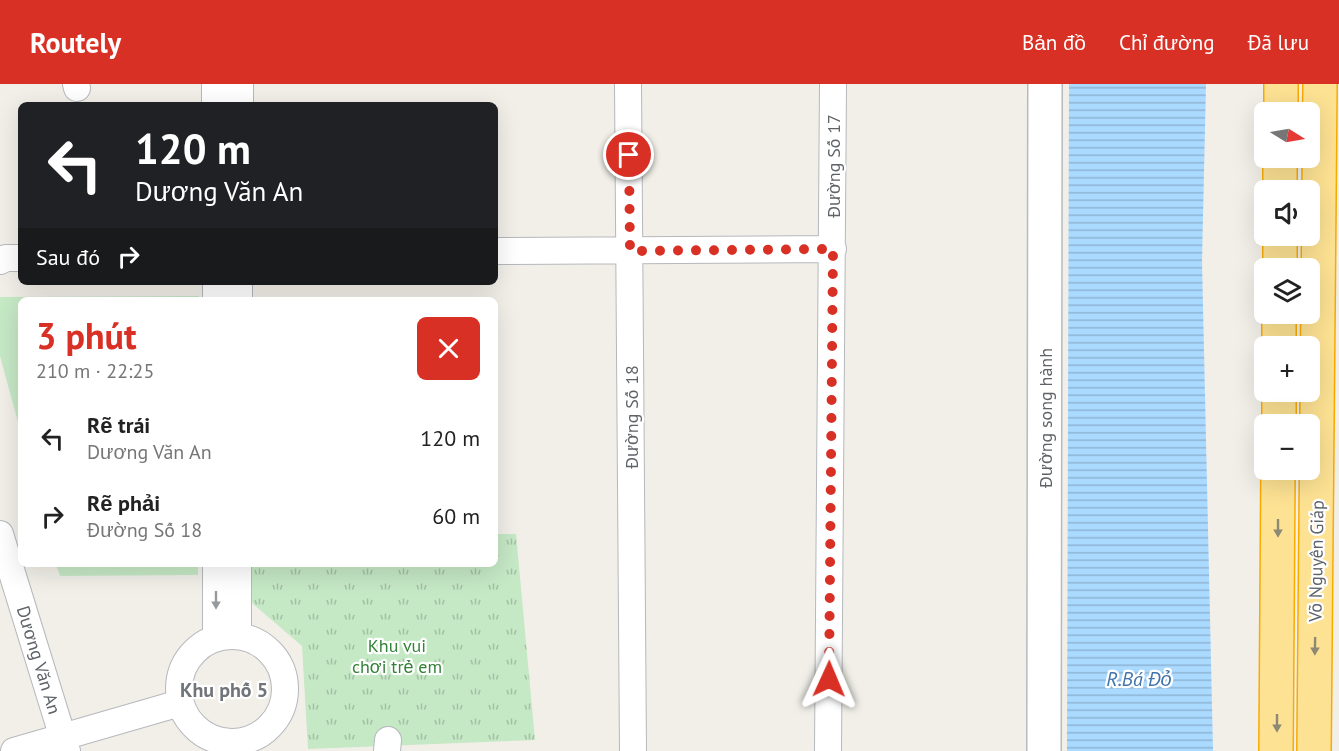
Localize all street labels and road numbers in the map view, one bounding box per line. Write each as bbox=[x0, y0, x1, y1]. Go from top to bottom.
street label: Đường Số 17 bbox=[822, 114, 845, 219]
street label: Đường song hành bbox=[1034, 348, 1057, 489]
street label: Đường Số 18 bbox=[620, 365, 643, 470]
street label: Võ Nguyên Giáp bbox=[1303, 500, 1329, 623]
street label: Dương Văn An bbox=[12, 603, 66, 717]

